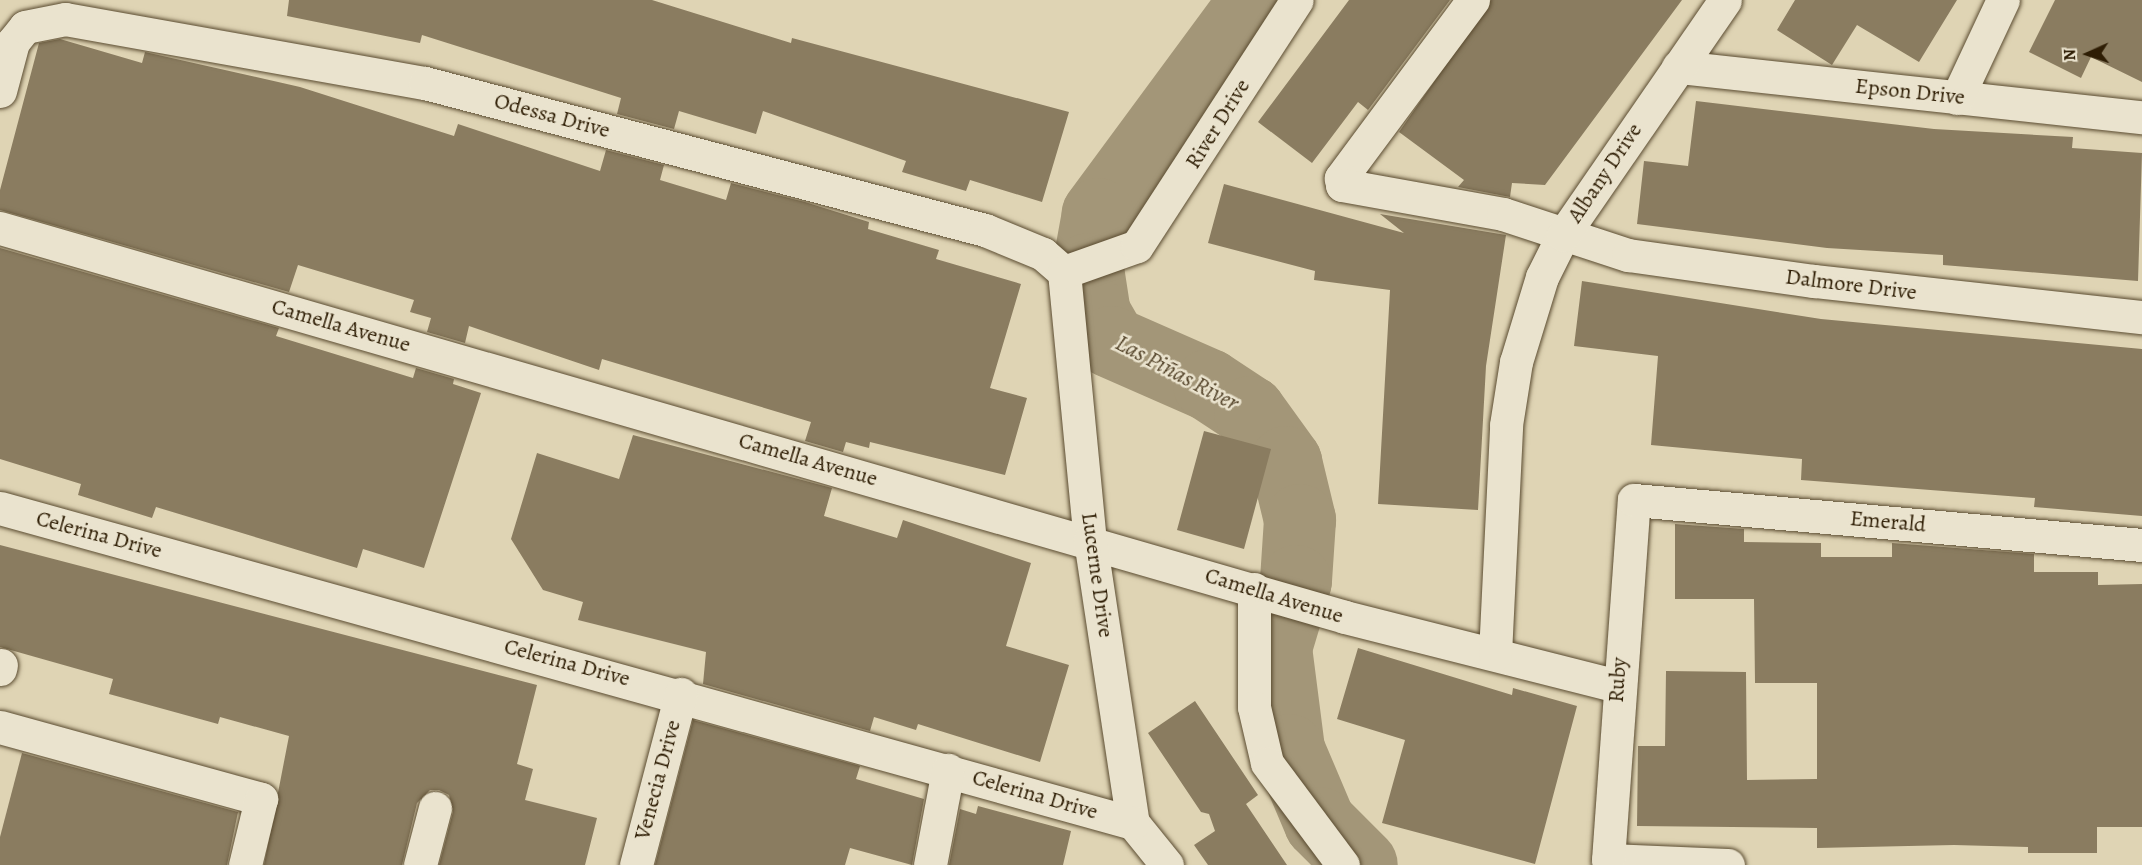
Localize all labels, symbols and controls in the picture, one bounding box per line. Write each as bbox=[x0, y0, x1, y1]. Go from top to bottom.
north arrow bbox=[2058, 24, 2118, 84]
text: N bbox=[2059, 49, 2081, 61]
street label: Epson Drive bbox=[1854, 73, 1966, 111]
street label: River Drive bbox=[1180, 74, 1256, 174]
street label: Odessa Drive bbox=[491, 88, 613, 144]
street label: Albany Drive bbox=[1562, 118, 1648, 228]
street label: Dalmore Drive bbox=[1784, 264, 1918, 306]
street label: Camella Avenue bbox=[269, 294, 413, 358]
water label: Las Piñas River bbox=[1110, 328, 1244, 418]
street label: Camella Avenue bbox=[736, 428, 880, 492]
street label: Celerina Drive bbox=[33, 506, 165, 564]
street label: Emerald bbox=[1849, 506, 1927, 538]
street label: Lucerne Drive bbox=[1075, 511, 1119, 639]
street label: Camella Avenue bbox=[1202, 562, 1346, 630]
street label: Celerina Drive bbox=[501, 634, 633, 692]
street label: Ruby bbox=[1603, 656, 1633, 704]
street label: Venecia Drive bbox=[629, 717, 687, 843]
street label: Celerina Drive bbox=[969, 765, 1101, 825]

